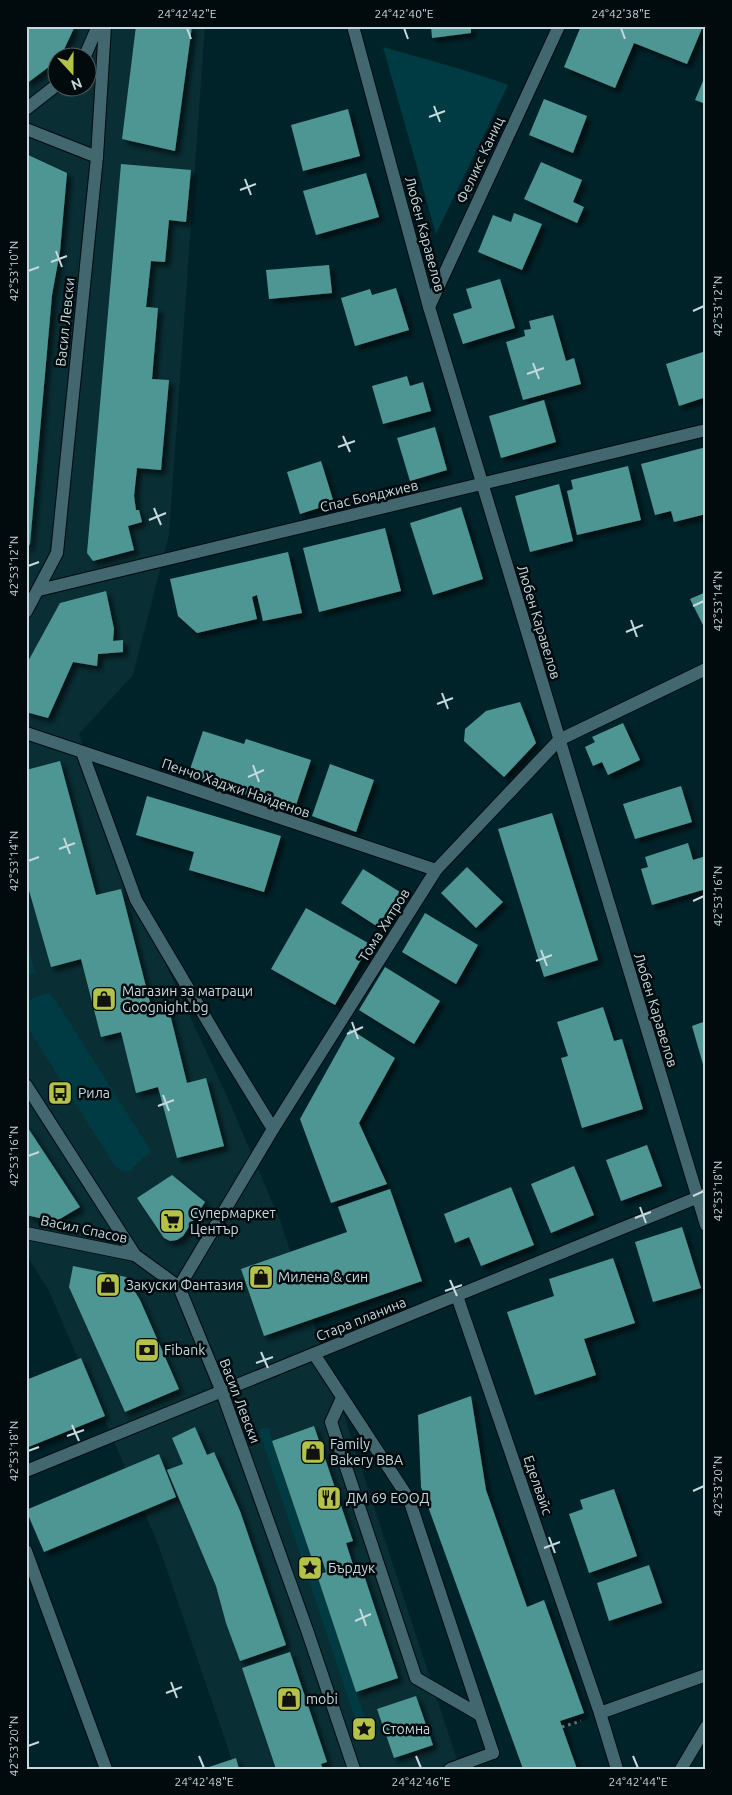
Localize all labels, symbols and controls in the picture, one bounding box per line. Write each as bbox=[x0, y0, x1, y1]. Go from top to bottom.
text: 24°42'42"E bbox=[158, 7, 217, 20]
text: 24°42'40"E bbox=[375, 7, 434, 20]
text: 24°42'38"E bbox=[592, 7, 651, 20]
north arrow bbox=[48, 48, 98, 98]
text: N bbox=[69, 75, 84, 93]
street label: Феликс Каниц bbox=[453, 114, 507, 206]
street label: Любен Каравелов bbox=[402, 175, 448, 293]
text: 42°53'10"N bbox=[7, 241, 20, 301]
text: 42°53'12"N bbox=[711, 276, 724, 336]
street label: Васил Левски bbox=[52, 277, 78, 367]
street label: Спас Бояджиев bbox=[318, 477, 420, 515]
text: 42°53'12"N bbox=[7, 536, 20, 596]
street label: Любен Каравелов bbox=[514, 563, 564, 681]
text: 42°53'14"N bbox=[711, 571, 724, 631]
street label: Пенчо Хаджи Найденов bbox=[160, 755, 312, 821]
text: 42°53'14"N bbox=[7, 831, 20, 891]
text: 42°53'16"N bbox=[711, 866, 724, 926]
street label: Тома Хитров bbox=[355, 886, 413, 964]
street label: Любен Каравелов bbox=[631, 951, 681, 1069]
place label: Магазин за матраци Goognight.bg bbox=[122, 983, 253, 1015]
shop icon: Магазин за матраци Goognight.bg bbox=[91, 986, 117, 1012]
bus stop icon: Рила bbox=[47, 1080, 73, 1106]
place label: Рила bbox=[78, 1085, 110, 1101]
text: 42°53'16"N bbox=[7, 1126, 20, 1186]
text: 42°53'18"N bbox=[711, 1161, 724, 1221]
place label: Супермаркет Център bbox=[190, 1205, 276, 1237]
supermarket icon: Супермаркет Център bbox=[159, 1208, 185, 1234]
street label: Васил Спасов bbox=[39, 1212, 129, 1246]
shop icon: Милена & син bbox=[248, 1264, 274, 1290]
place label: Милена & син bbox=[278, 1269, 368, 1285]
shop icon: Закуски Фантазия bbox=[95, 1272, 121, 1298]
place label: Закуски Фантазия bbox=[126, 1277, 244, 1293]
street label: Стара планина bbox=[314, 1294, 408, 1344]
bank icon: Fibank bbox=[134, 1337, 160, 1363]
place label: Fibank bbox=[164, 1342, 205, 1358]
street label: Васил Левски bbox=[217, 1356, 263, 1446]
text: 42°53'18"N bbox=[7, 1421, 20, 1481]
place label: Family Bakery BBA bbox=[330, 1436, 403, 1468]
shop icon: Family Bakery BBA bbox=[300, 1439, 326, 1465]
street label: Еделвайс bbox=[520, 1453, 556, 1517]
text: 42°53'20"N bbox=[711, 1456, 724, 1516]
restaurant icon: ДМ 69 ЕООД bbox=[316, 1485, 342, 1511]
place label: ДМ 69 ЕООД bbox=[346, 1490, 429, 1506]
place icon: Бърдук bbox=[297, 1555, 323, 1581]
place label: Бърдук bbox=[328, 1560, 375, 1576]
shop icon: mobi bbox=[276, 1686, 302, 1712]
place label: mobi bbox=[306, 1691, 338, 1707]
text: 42°53'20"N bbox=[7, 1716, 20, 1776]
place icon: Стомна bbox=[351, 1716, 377, 1742]
place label: Стомна bbox=[382, 1721, 430, 1737]
text: 24°42'48"E bbox=[175, 1775, 234, 1788]
text: 24°42'46"E bbox=[392, 1775, 451, 1788]
text: 24°42'44"E bbox=[609, 1775, 668, 1788]

